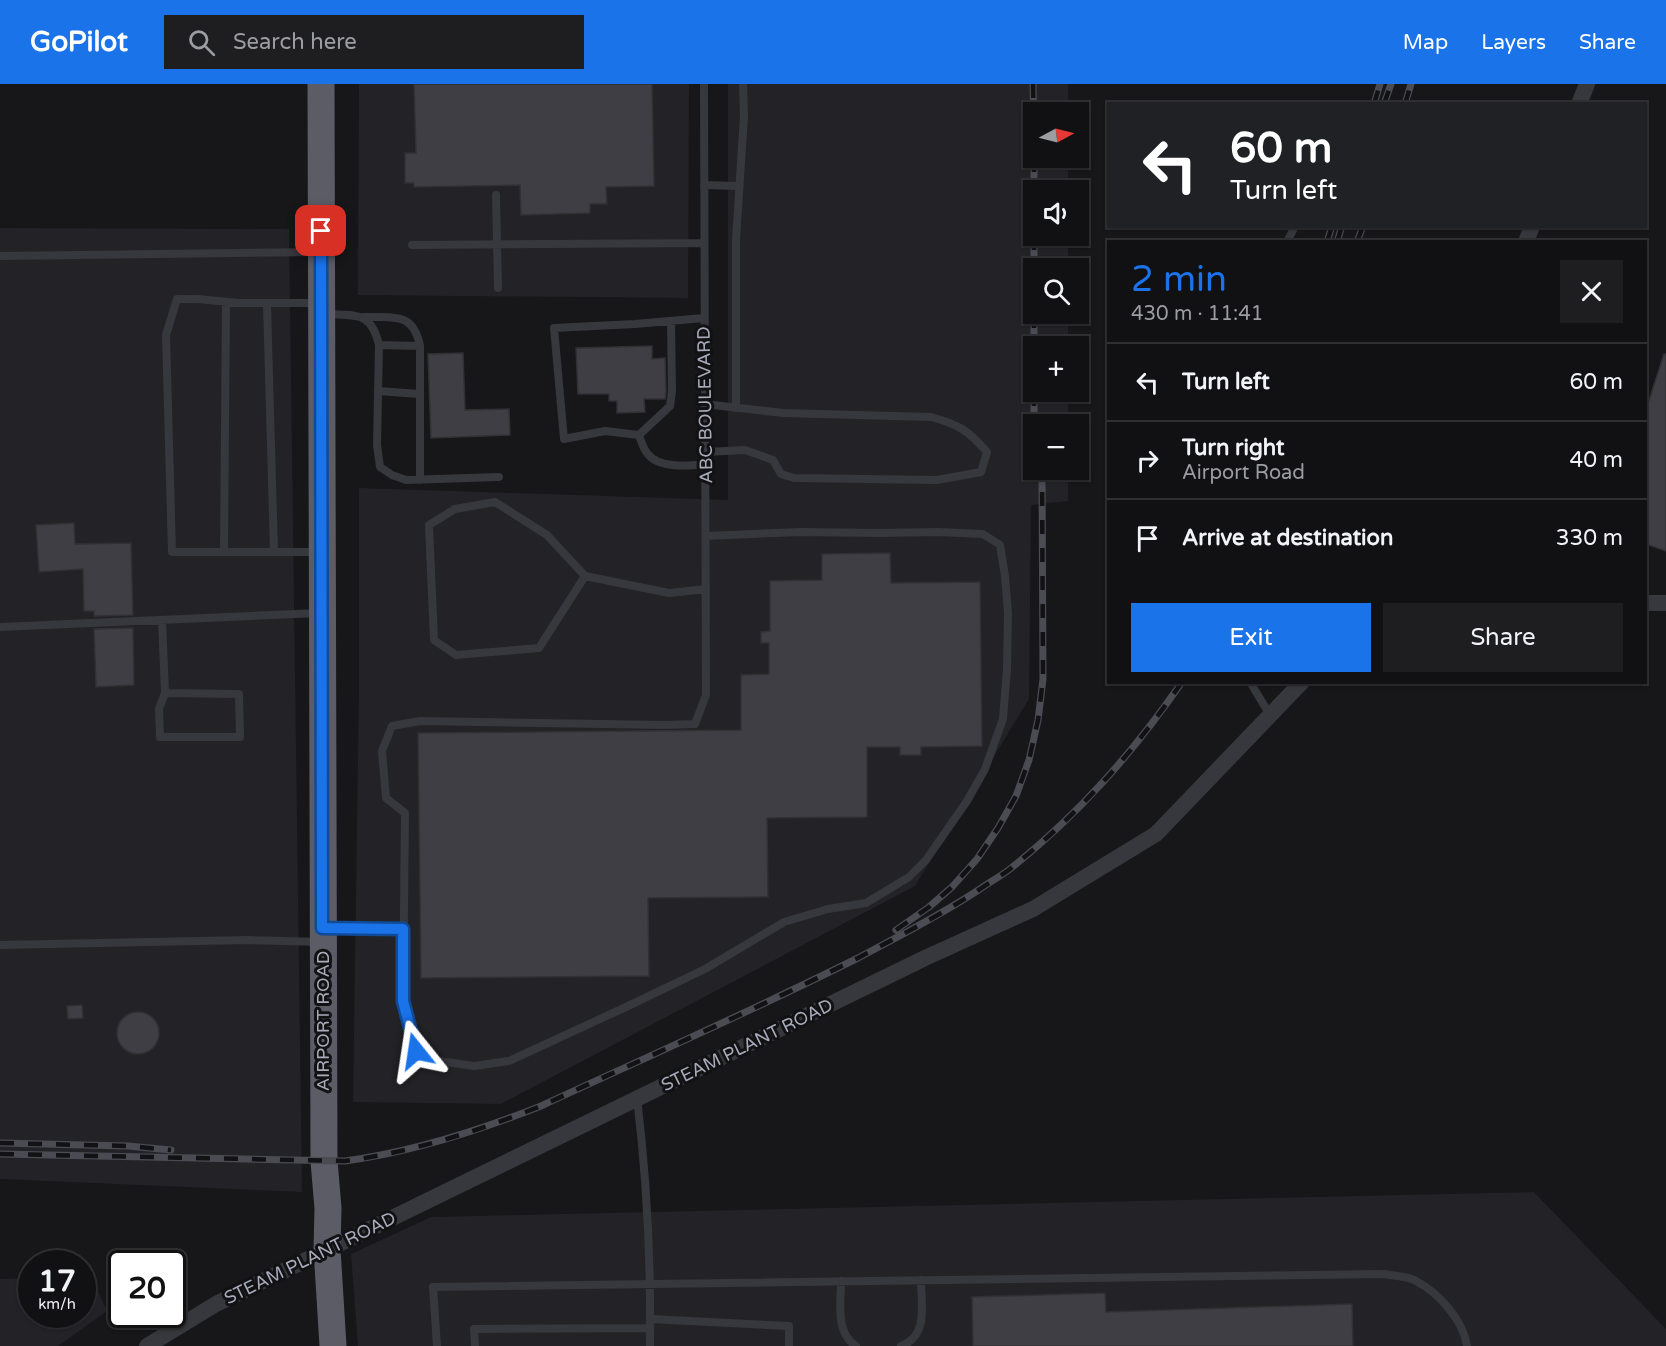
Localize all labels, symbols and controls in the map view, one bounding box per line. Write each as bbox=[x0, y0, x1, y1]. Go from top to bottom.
search box bbox=[164, 15, 584, 69]
text: GoPilot bbox=[30, 25, 128, 59]
icon: search bbox=[185, 26, 218, 59]
text: Search here bbox=[233, 29, 357, 55]
text: Map bbox=[1403, 30, 1448, 55]
text: Layers bbox=[1481, 30, 1546, 55]
text: Share bbox=[1579, 30, 1636, 55]
north arrow bbox=[1023, 102, 1089, 168]
map controls bbox=[1023, 102, 1089, 480]
text: 60 m bbox=[1230, 123, 1332, 174]
icon: left bbox=[1131, 126, 1209, 204]
text: Turn left bbox=[1230, 174, 1337, 207]
button: sound bbox=[1023, 180, 1089, 246]
pin bbox=[295, 205, 346, 256]
icon: arrive bbox=[304, 214, 337, 247]
button: search bbox=[1023, 258, 1089, 324]
text: 2 min bbox=[1131, 258, 1227, 301]
button: close bbox=[1560, 260, 1623, 323]
text: 430 m · 11:41 bbox=[1131, 302, 1263, 326]
street label: ABC BOULEVARD bbox=[693, 326, 717, 484]
button: + bbox=[1023, 336, 1089, 402]
icon: left bbox=[1131, 366, 1164, 399]
text: Turn left bbox=[1182, 369, 1270, 395]
text: 60 m bbox=[1569, 369, 1623, 395]
button: − bbox=[1023, 414, 1089, 480]
text: Turn right bbox=[1182, 435, 1284, 461]
icon: right bbox=[1131, 444, 1164, 477]
text: 40 m bbox=[1569, 447, 1623, 473]
text: Airport Road bbox=[1182, 461, 1305, 485]
icon: arrive bbox=[1131, 522, 1164, 555]
text: Arrive at destination bbox=[1182, 525, 1393, 551]
text: 330 m bbox=[1556, 525, 1623, 551]
button: Exit bbox=[1131, 603, 1371, 672]
button: Share bbox=[1383, 603, 1623, 672]
street label: AIRPORT ROAD bbox=[312, 951, 334, 1091]
street label: STEAM PLANT ROAD bbox=[658, 994, 836, 1096]
position arrow bbox=[384, 1019, 448, 1083]
street label: STEAM PLANT ROAD bbox=[221, 1207, 399, 1309]
speed limit sign: 20 bbox=[108, 1250, 186, 1328]
text: 17 bbox=[38, 1263, 76, 1300]
text: km/h bbox=[38, 1295, 76, 1313]

